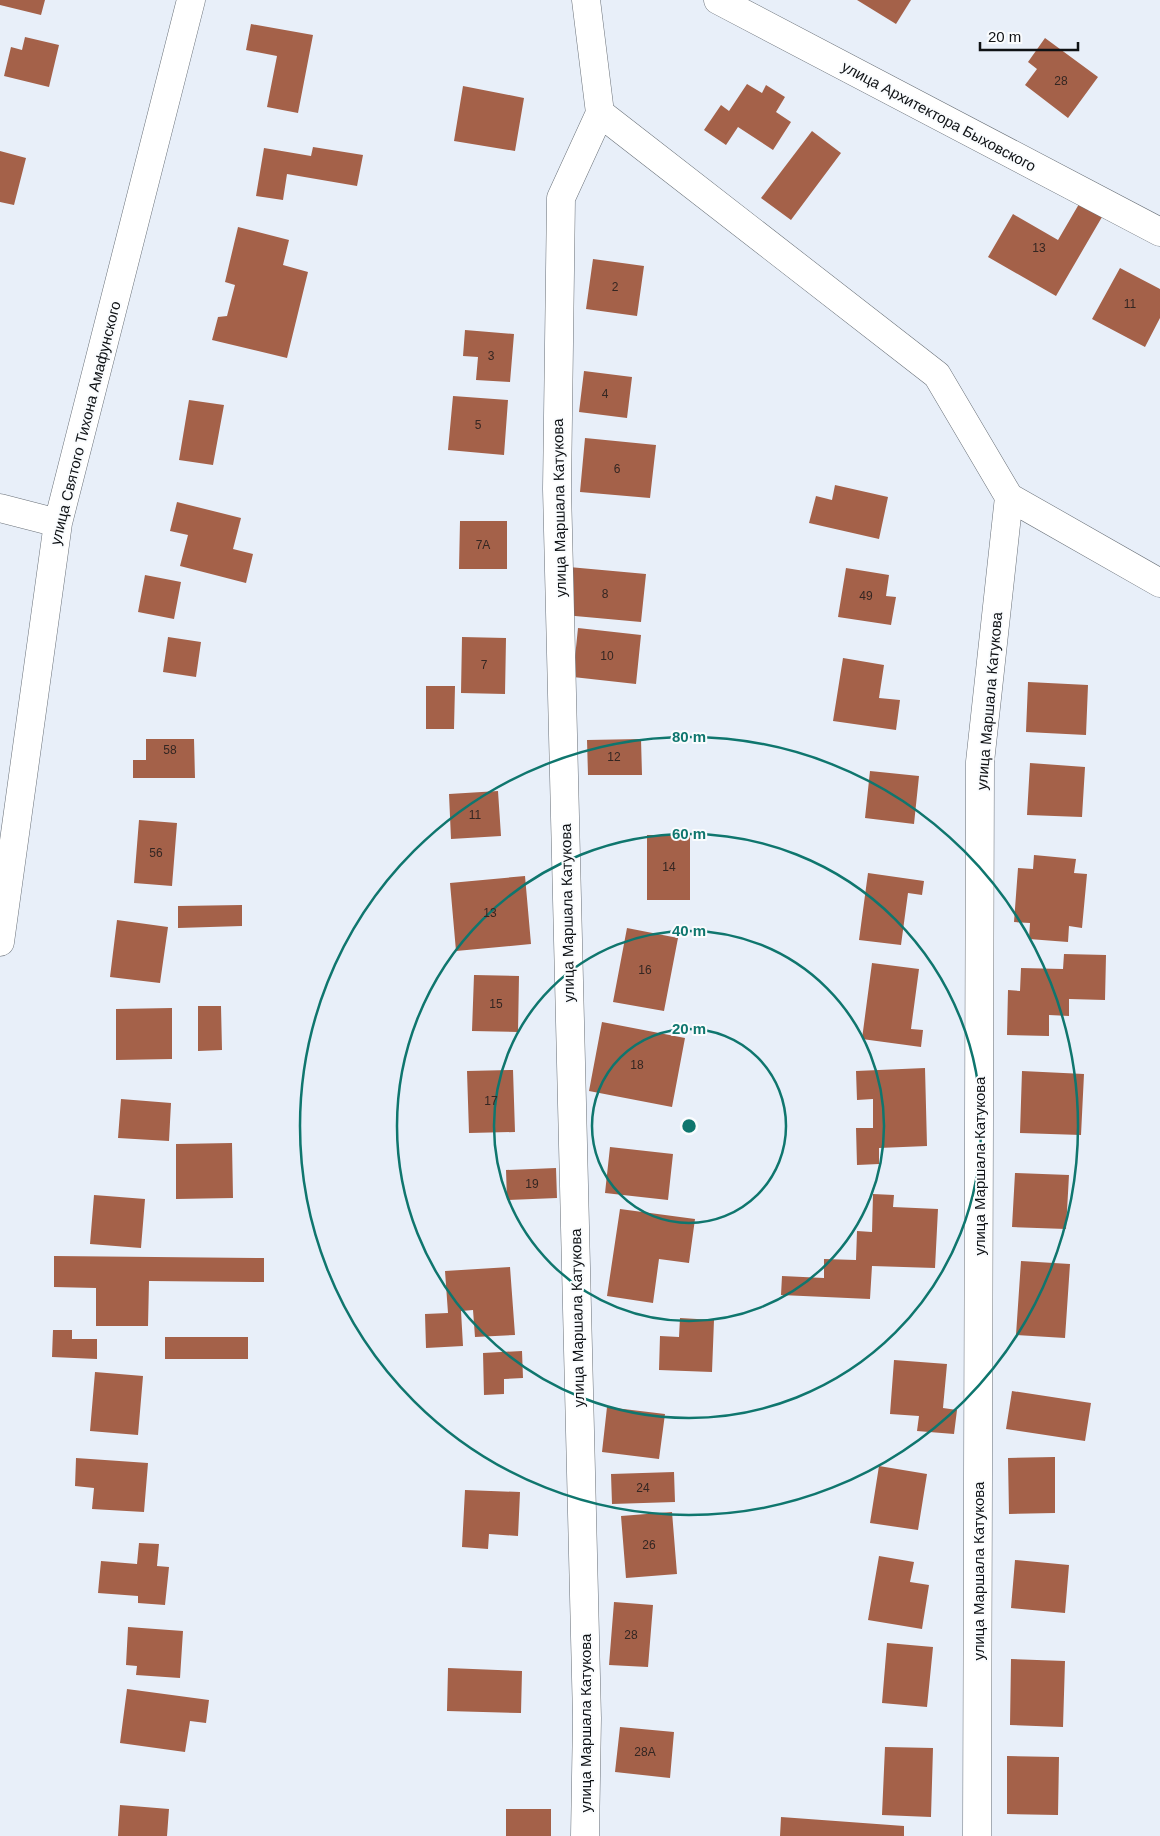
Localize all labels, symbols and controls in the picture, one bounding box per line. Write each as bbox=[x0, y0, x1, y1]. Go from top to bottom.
scale bar bbox=[980, 20, 1078, 52]
text: 20 m bbox=[988, 28, 1021, 45]
street label: улица Архитектора Быховского bbox=[839, 57, 1039, 175]
house number: 28 bbox=[1054, 74, 1068, 88]
house number: 13 bbox=[1032, 241, 1046, 255]
house number: 2 bbox=[612, 280, 619, 294]
house number: 11 bbox=[1124, 297, 1137, 311]
street label: улица Святого Тихона Амафунского bbox=[46, 299, 124, 547]
house number: 3 bbox=[488, 349, 495, 363]
house number: 4 bbox=[602, 387, 609, 401]
house number: 5 bbox=[475, 418, 482, 432]
street label: улица Маршала Катукова bbox=[549, 418, 569, 598]
house number: 6 bbox=[614, 462, 621, 476]
house number: 7А bbox=[476, 538, 490, 552]
house number: 8 bbox=[602, 587, 609, 601]
house number: 49 bbox=[859, 589, 873, 603]
street label: улица Маршала Катукова bbox=[973, 611, 1005, 791]
house number: 10 bbox=[600, 649, 614, 663]
house number: 7 bbox=[481, 658, 488, 672]
text: 80 m bbox=[672, 728, 706, 745]
house number: 58 bbox=[163, 743, 177, 757]
house number: 12 bbox=[607, 750, 621, 764]
house number: 11 bbox=[469, 808, 482, 822]
street label: улица Маршала Катукова bbox=[557, 823, 577, 1003]
text: 60 m bbox=[672, 825, 706, 842]
house number: 56 bbox=[149, 846, 163, 860]
house number: 14 bbox=[662, 860, 676, 874]
house number: 13 bbox=[483, 906, 497, 920]
text: 40 m bbox=[672, 922, 706, 939]
house number: 16 bbox=[638, 963, 652, 977]
house number: 15 bbox=[489, 997, 503, 1011]
text: 20 m bbox=[672, 1020, 706, 1037]
house number: 18 bbox=[630, 1058, 644, 1072]
street label: улица Маршала Катукова bbox=[971, 1076, 988, 1255]
house number: 17 bbox=[484, 1094, 498, 1108]
centre of rings bbox=[680, 1117, 698, 1135]
house number: 19 bbox=[525, 1177, 539, 1191]
street label: улица Маршала Катукова bbox=[567, 1228, 587, 1408]
house number: 24 bbox=[636, 1481, 650, 1495]
street label: улица Маршала Катукова bbox=[970, 1481, 987, 1660]
house number: 26 bbox=[642, 1538, 656, 1552]
house number: 28 bbox=[624, 1628, 638, 1642]
street label: улица Маршала Катукова bbox=[577, 1633, 594, 1812]
house number: 28А bbox=[634, 1745, 656, 1759]

